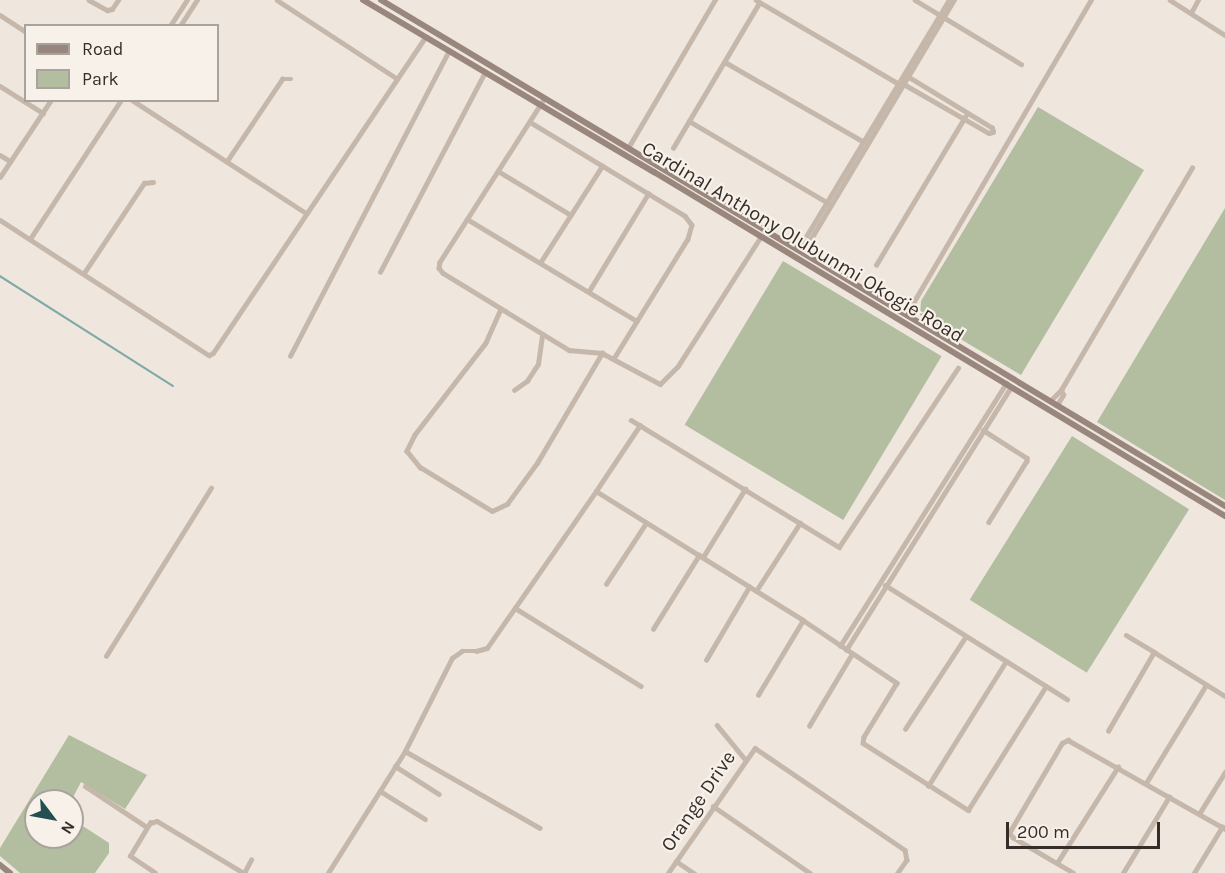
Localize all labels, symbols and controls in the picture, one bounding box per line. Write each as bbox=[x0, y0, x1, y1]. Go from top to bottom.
legend bbox=[24, 24, 219, 102]
text: Road bbox=[82, 38, 123, 60]
text: Park bbox=[82, 68, 119, 90]
street label: Cardinal Anthony Olubunmi Okogie Road bbox=[638, 136, 968, 348]
street label: Orange Drive bbox=[656, 746, 740, 856]
north arrow bbox=[24, 789, 84, 849]
scale bar bbox=[1009, 810, 1164, 848]
text: N bbox=[57, 818, 79, 838]
text: 200 m bbox=[1017, 821, 1070, 843]

